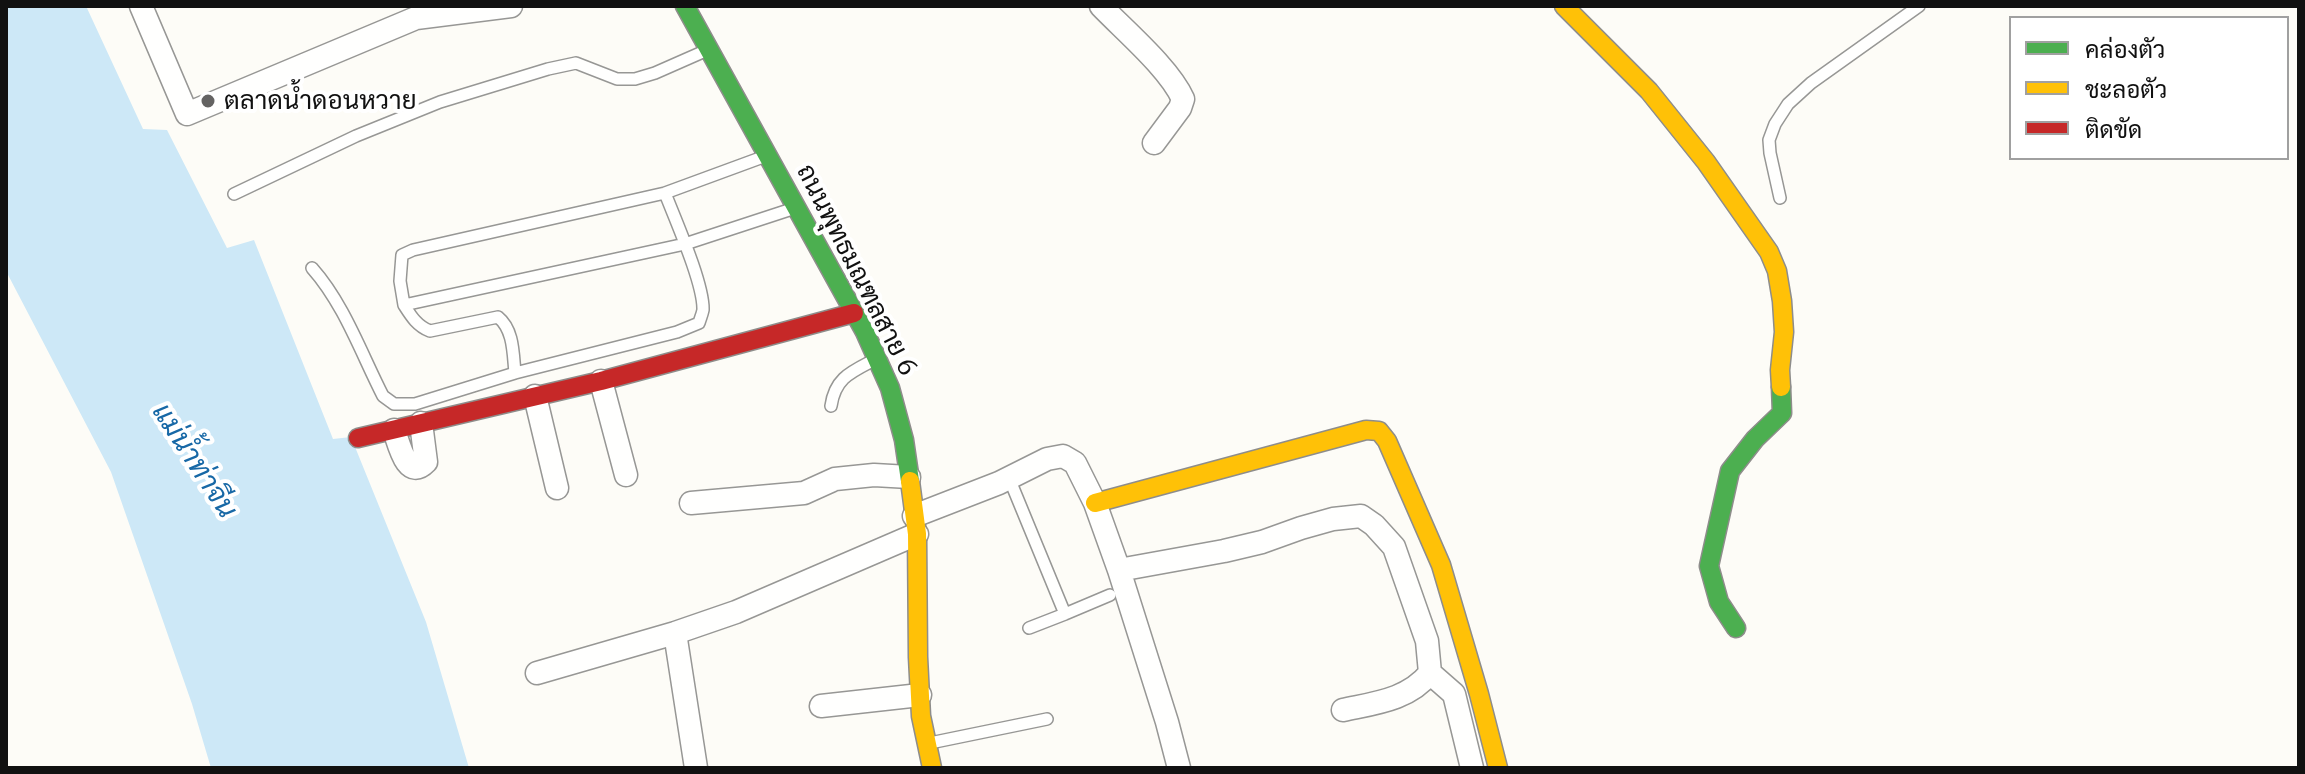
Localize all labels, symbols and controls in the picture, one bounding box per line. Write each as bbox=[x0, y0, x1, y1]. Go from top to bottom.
legend bbox=[2009, 16, 2289, 160]
text: คล่องตัว bbox=[2085, 36, 2165, 64]
text: ชะลอตัว bbox=[2085, 76, 2167, 104]
place label: ตลาดน้ำดอนหวาย bbox=[224, 85, 417, 117]
marker: ตลาดน้ำดอนหวาย bbox=[199, 92, 217, 110]
text: ติดขัด bbox=[2085, 116, 2142, 144]
street label: ถนนพุทธมณฑลสาย 6 bbox=[789, 159, 923, 381]
water label: แม่น้ำท่าจีน bbox=[144, 397, 244, 525]

